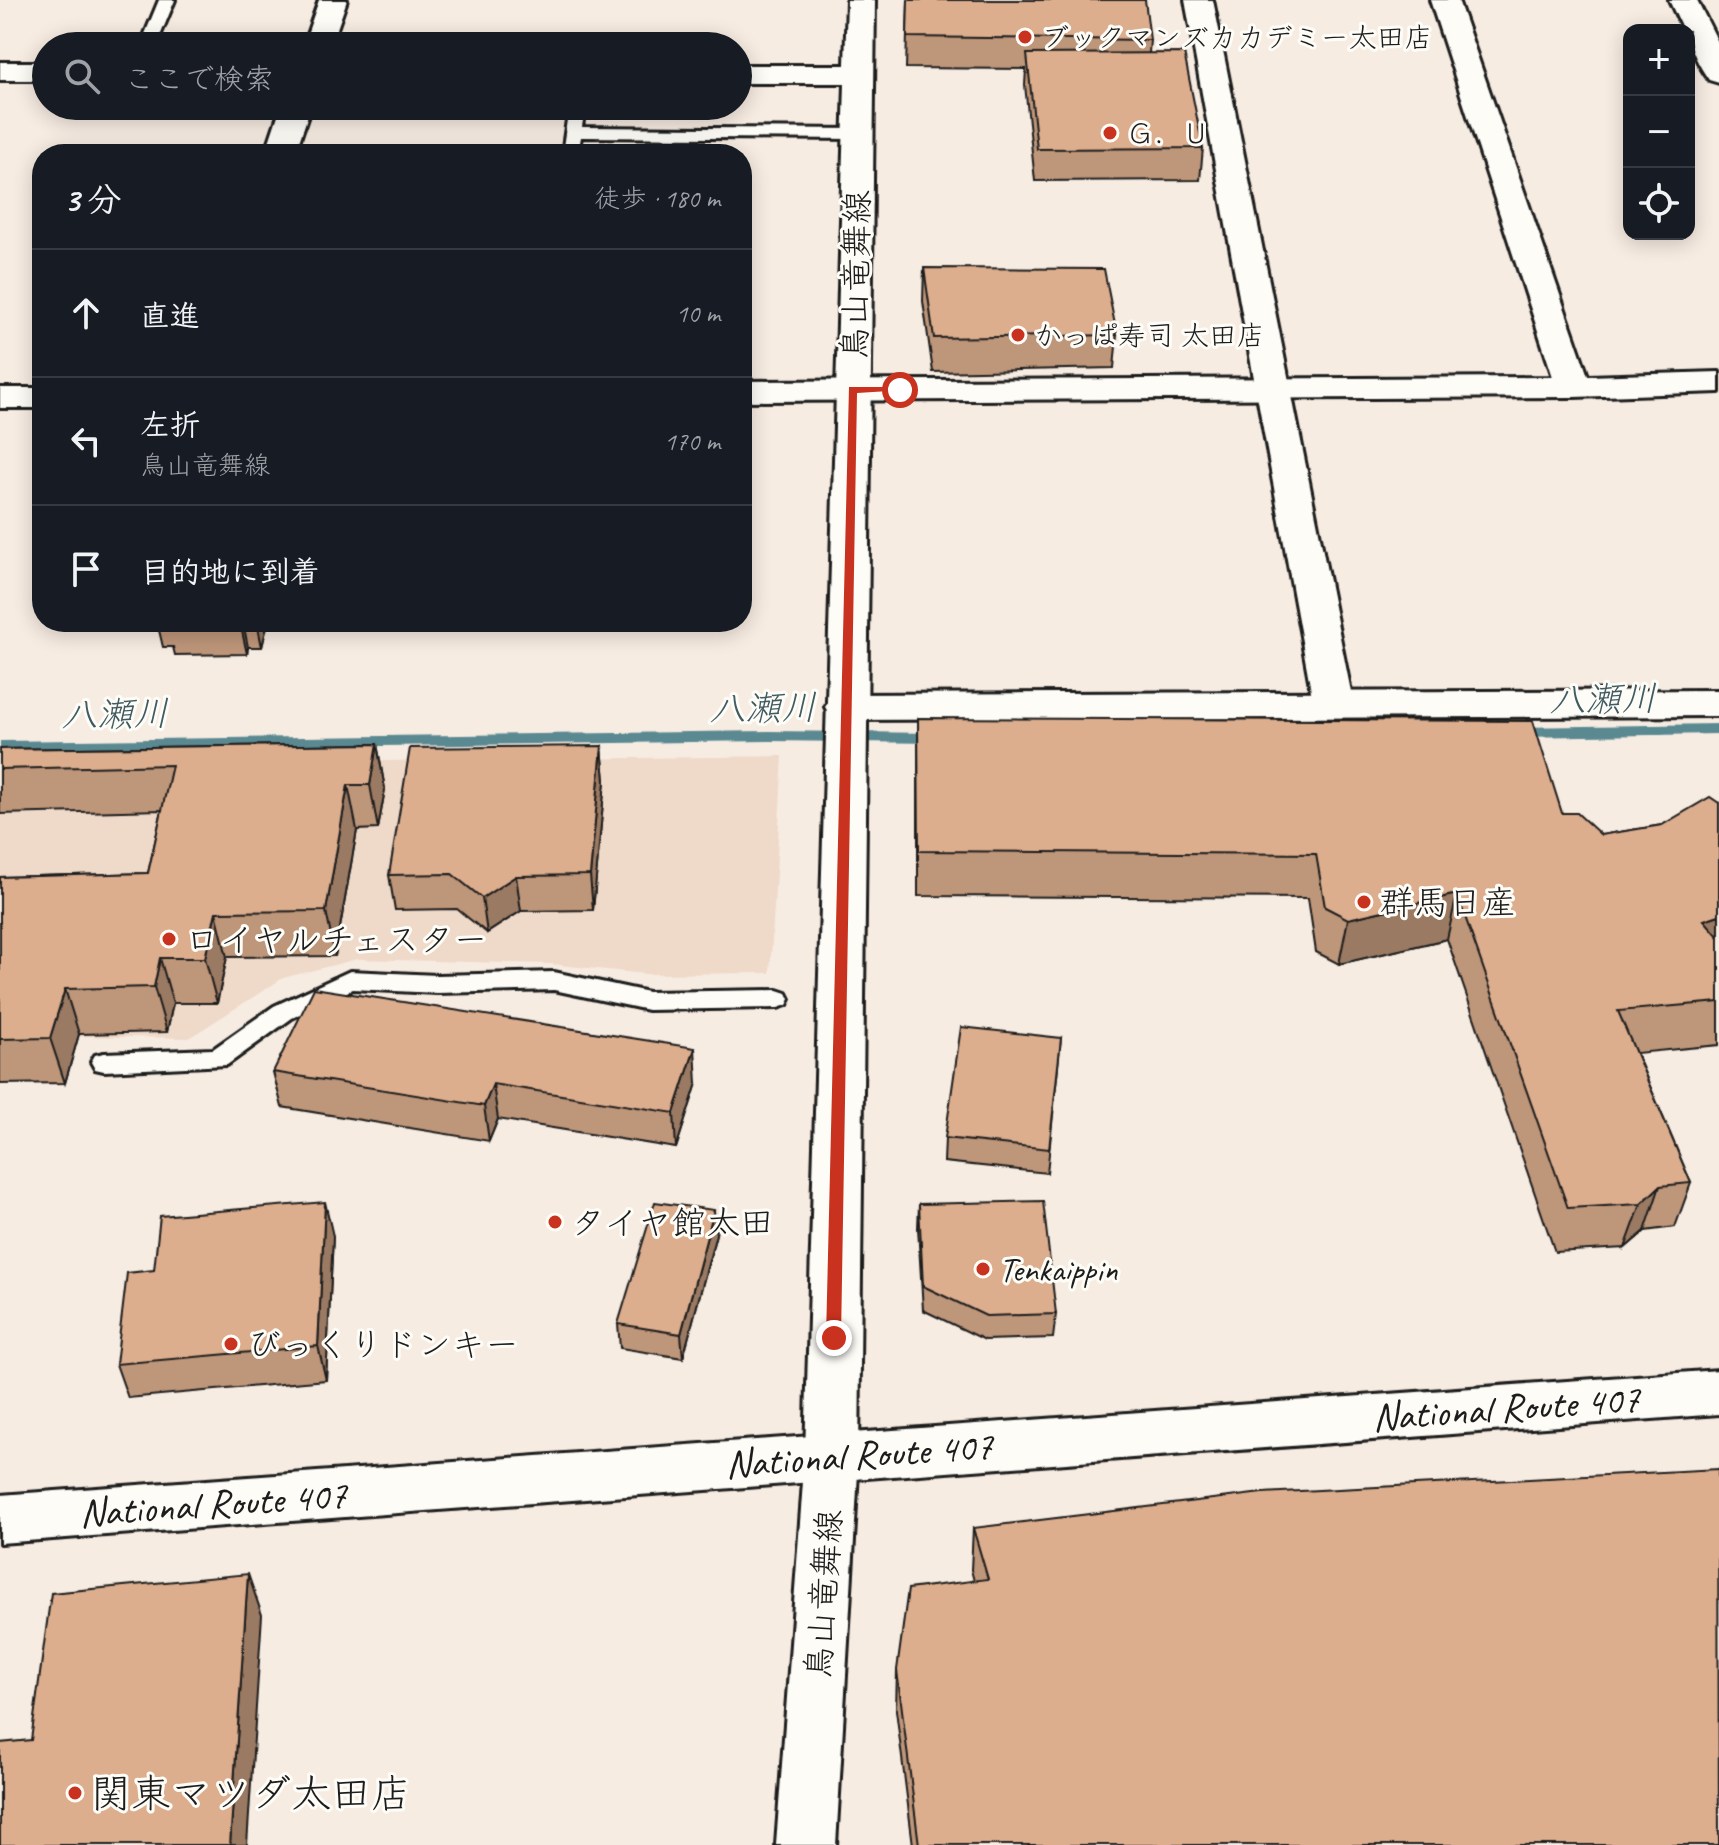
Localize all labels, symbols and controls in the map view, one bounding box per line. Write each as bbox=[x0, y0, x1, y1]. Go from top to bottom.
place label: ブックマンズカカデミー太田店 bbox=[1041, 20, 1432, 55]
map controls bbox=[1623, 24, 1695, 240]
button: + bbox=[1623, 24, 1695, 96]
marker: ブックマンズカカデミー太田店 bbox=[1016, 28, 1034, 46]
search box bbox=[32, 32, 752, 120]
icon: search bbox=[60, 54, 104, 98]
text: ここで検索 bbox=[124, 60, 274, 98]
button: − bbox=[1623, 96, 1695, 168]
place label: Ｇ．Ｕ bbox=[1126, 116, 1210, 151]
marker: Ｇ．Ｕ bbox=[1101, 124, 1119, 142]
button: locate bbox=[1623, 168, 1695, 240]
text: 3 分 bbox=[64, 178, 122, 221]
text: 徒歩 · 180 m bbox=[595, 182, 720, 215]
street label: 鳥山竜舞線 bbox=[833, 190, 878, 360]
icon: ahead bbox=[64, 291, 108, 335]
text: 直進 bbox=[140, 297, 200, 335]
text: 10 m bbox=[676, 297, 720, 330]
place label: かっぱ寿司 太田店 bbox=[1034, 318, 1265, 353]
marker: かっぱ寿司 太田店 bbox=[1009, 326, 1027, 344]
route start bbox=[882, 372, 918, 408]
text: 左折 bbox=[140, 406, 200, 444]
icon: left bbox=[64, 419, 108, 463]
text: 170 m bbox=[664, 425, 720, 458]
text: 鳥山竜舞線 bbox=[140, 449, 270, 482]
icon: arrive bbox=[64, 547, 108, 591]
text: 目的地に到着 bbox=[140, 553, 320, 591]
water label: 八瀬川 bbox=[1549, 675, 1657, 723]
water label: 八瀬川 bbox=[709, 684, 817, 732]
water label: 八瀬川 bbox=[61, 690, 169, 738]
place label: 群馬日産 bbox=[1380, 881, 1516, 924]
marker: 群馬日産 bbox=[1355, 893, 1373, 911]
place label: ロイヤルチェスター bbox=[185, 918, 488, 961]
marker: ロイヤルチェスター bbox=[160, 930, 178, 948]
place label: タイヤ館太田 bbox=[571, 1201, 774, 1244]
marker: タイヤ館太田 bbox=[546, 1213, 564, 1231]
place label: Tenkaippin bbox=[999, 1248, 1118, 1291]
marker: Tenkaippin bbox=[974, 1260, 992, 1278]
route end bbox=[816, 1320, 852, 1356]
place label: びっくりドンキー bbox=[247, 1323, 519, 1366]
marker: びっくりドンキー bbox=[222, 1335, 240, 1353]
street label: National Route 407 bbox=[1371, 1374, 1644, 1442]
street label: National Route 407 bbox=[724, 1421, 997, 1489]
street label: National Route 407 bbox=[78, 1470, 351, 1538]
street label: 鳥山竜舞線 bbox=[796, 1508, 851, 1680]
place label: 関東マツダ太田店 bbox=[91, 1769, 411, 1819]
marker: 関東マツダ太田店 bbox=[66, 1784, 84, 1802]

